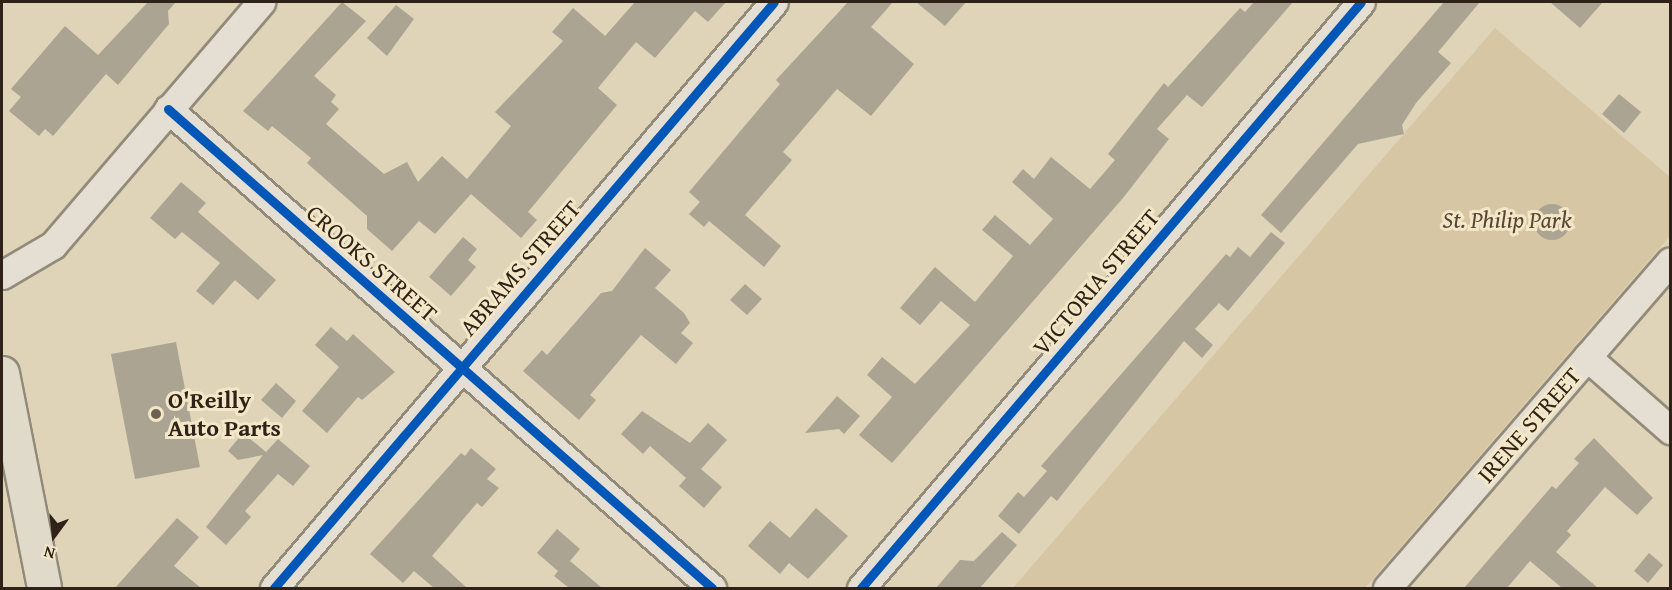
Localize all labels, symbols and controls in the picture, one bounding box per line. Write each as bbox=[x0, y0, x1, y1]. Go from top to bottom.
street label: ABRAMS STREET bbox=[453, 194, 587, 342]
street label: CROOKS STREET bbox=[301, 198, 443, 328]
street label: VICTORIA STREET bbox=[1026, 203, 1166, 361]
park label: St. Philip Park bbox=[1442, 206, 1572, 234]
street label: IRENE STREET bbox=[1471, 362, 1587, 488]
place label: O'Reilly Auto Parts bbox=[168, 386, 281, 442]
marker: O'Reilly Auto Parts bbox=[149, 407, 163, 421]
north arrow bbox=[24, 506, 84, 566]
text: N bbox=[41, 540, 58, 566]

